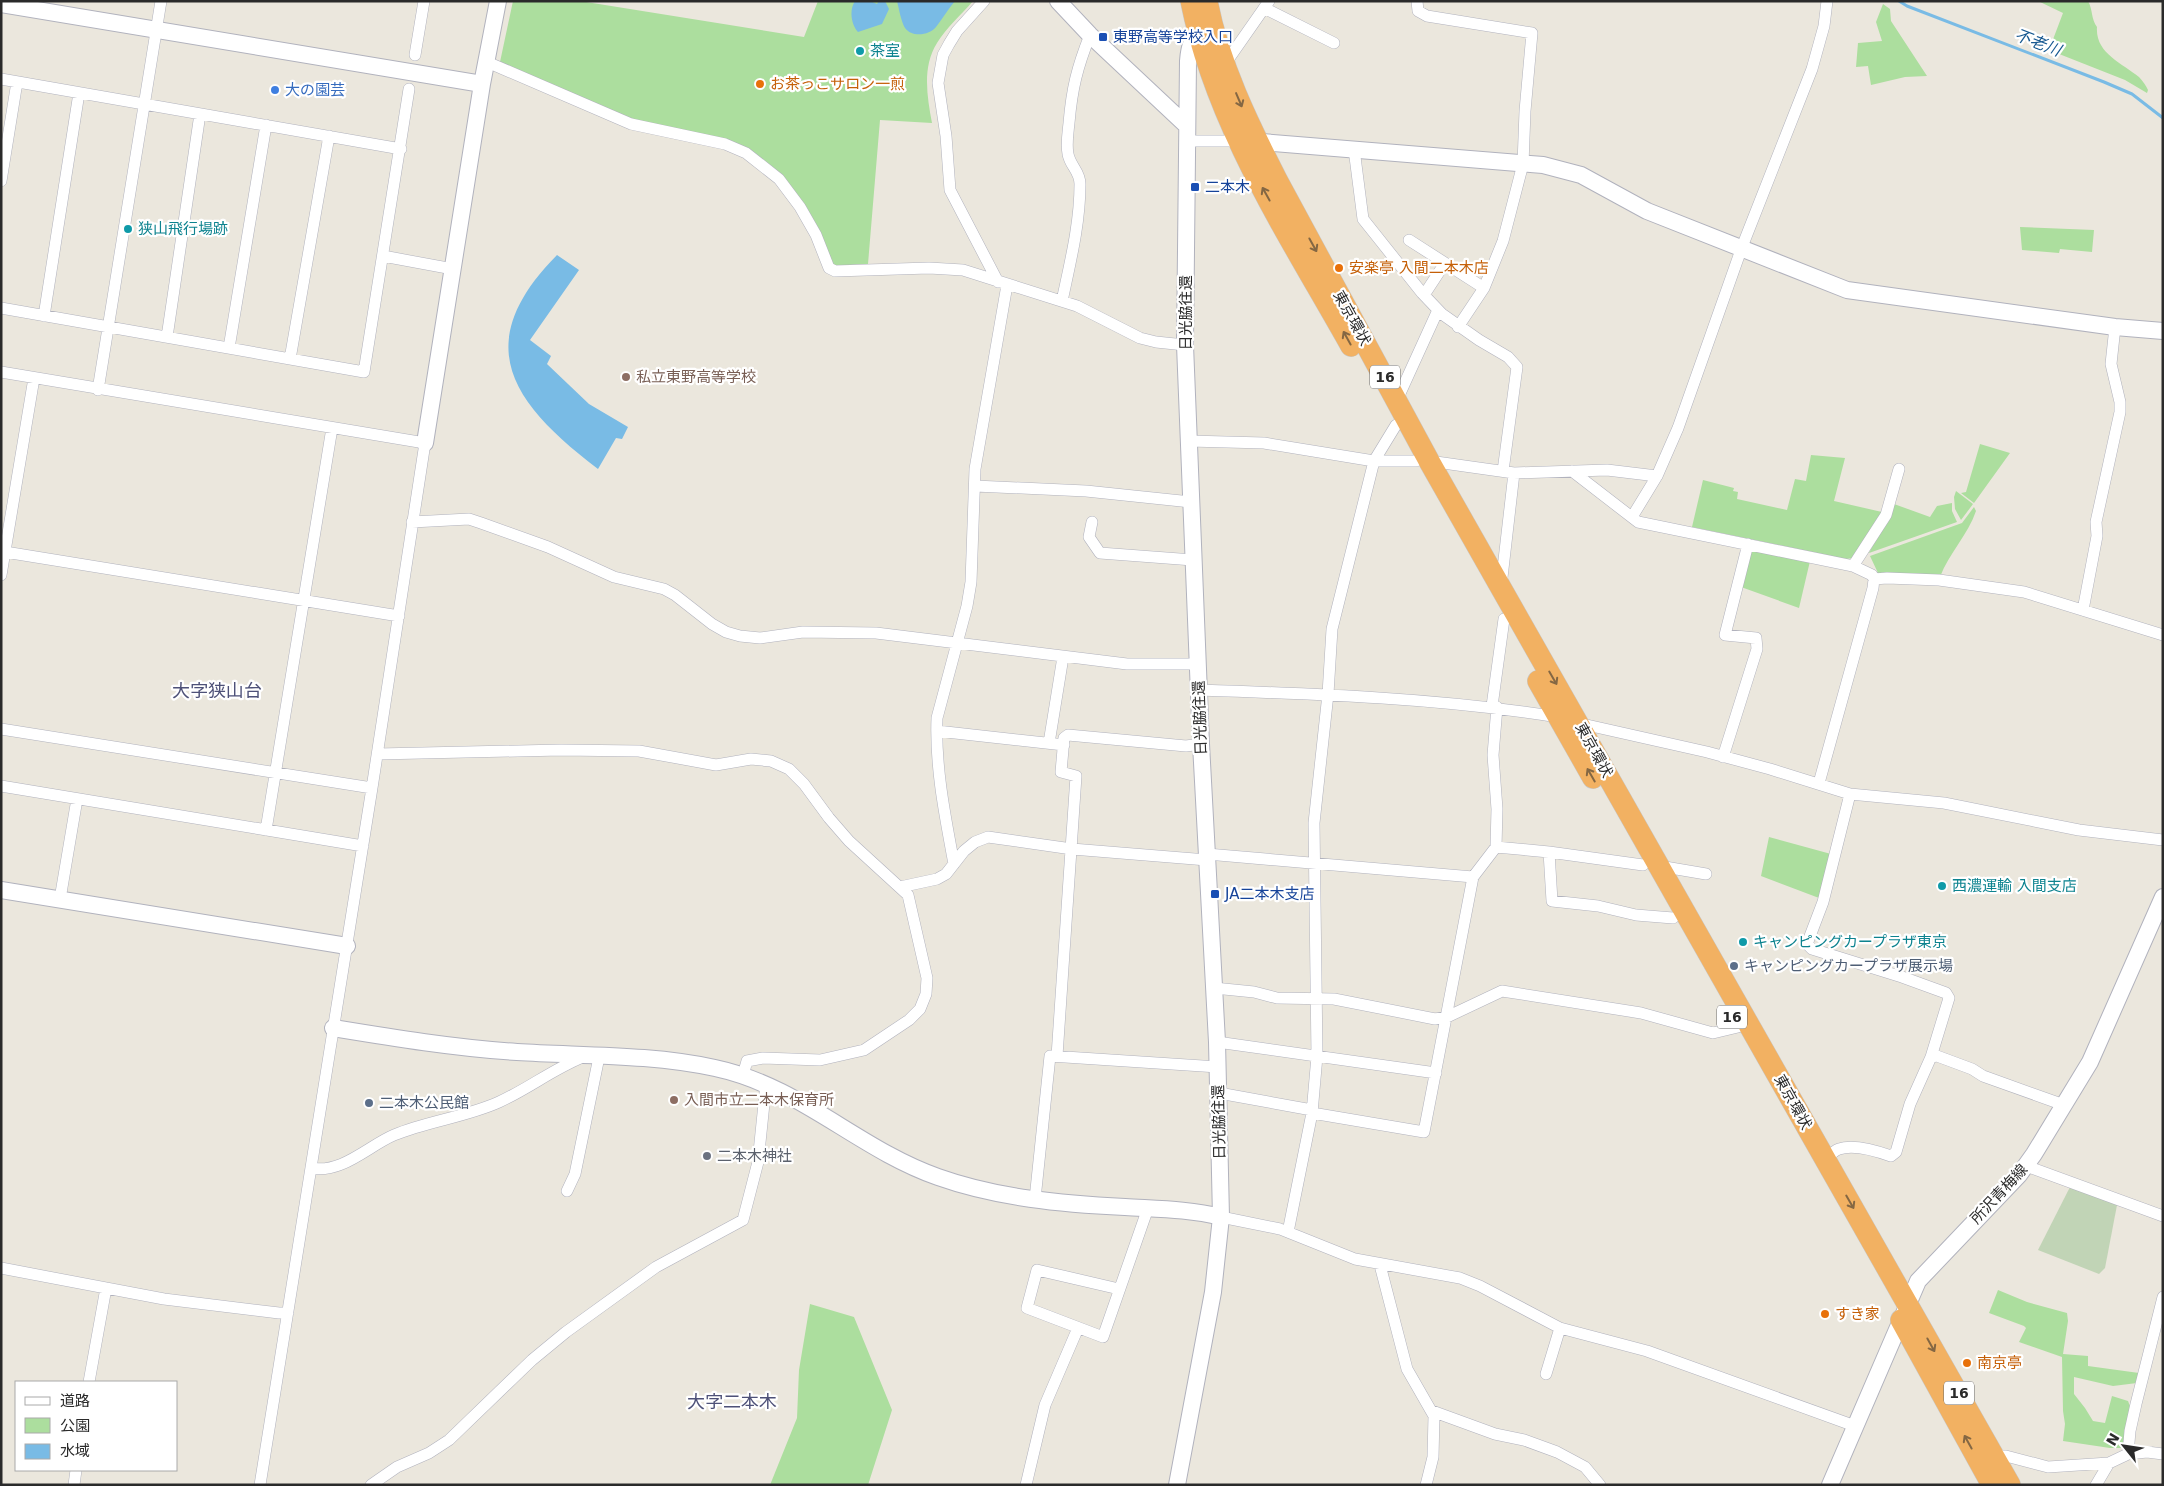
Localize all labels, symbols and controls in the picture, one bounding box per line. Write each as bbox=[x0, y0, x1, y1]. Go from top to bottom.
water label: 不老川 bbox=[2012, 25, 2065, 61]
place label: 東野高等学校入口 bbox=[1113, 28, 1233, 46]
marker: 東野高等学校入口 bbox=[1097, 31, 1109, 43]
place label: 茶室 bbox=[870, 42, 900, 60]
marker: 茶室 bbox=[854, 45, 866, 57]
place label: お茶っこサロン一煎 bbox=[770, 75, 905, 93]
marker: お茶っこサロン一煎 bbox=[754, 78, 766, 90]
place label: 大の園芸 bbox=[285, 81, 345, 99]
marker: 大の園芸 bbox=[269, 84, 281, 96]
one-way arrow bbox=[1235, 92, 1245, 107]
place label: 二本木 bbox=[1205, 178, 1250, 196]
marker: 二本木 bbox=[1189, 181, 1201, 193]
one-way arrow bbox=[1261, 187, 1271, 202]
place label: 狭山飛行場跡 bbox=[138, 220, 228, 238]
marker: 狭山飛行場跡 bbox=[122, 223, 134, 235]
one-way arrow bbox=[1308, 237, 1318, 252]
place label: 安楽亭 入間二本木店 bbox=[1349, 259, 1489, 277]
marker: 安楽亭 入間二本木店 bbox=[1333, 262, 1345, 274]
street label: 日光脇往還 bbox=[1177, 275, 1195, 351]
street label: 東京環状 bbox=[1330, 287, 1374, 349]
one-way arrow bbox=[1342, 331, 1352, 346]
road number: 16 bbox=[1370, 366, 1400, 388]
place label: 私立東野高等学校 bbox=[636, 368, 756, 386]
marker: 私立東野高等学校 bbox=[620, 371, 632, 383]
one-way arrow bbox=[1549, 670, 1559, 684]
district label: 大字狭山台 bbox=[172, 680, 262, 701]
street label: 日光脇往還 bbox=[1190, 680, 1210, 756]
street label: 東京環状 bbox=[1572, 719, 1616, 781]
one-way arrow bbox=[1586, 768, 1596, 782]
place label: 西濃運輸 入間支店 bbox=[1952, 877, 2077, 895]
marker: 西濃運輸 入間支店 bbox=[1936, 880, 1948, 892]
place label: JA二本木支店 bbox=[1224, 885, 1314, 903]
marker: JA二本木支店 bbox=[1209, 888, 1221, 900]
place label: キャンピングカープラザ東京 bbox=[1753, 933, 1947, 951]
marker: キャンピングカープラザ東京 bbox=[1737, 936, 1749, 948]
place label: キャンピングカープラザ展示場 bbox=[1744, 957, 1953, 975]
marker: キャンピングカープラザ展示場 bbox=[1728, 960, 1740, 972]
road number: 16 bbox=[1717, 1006, 1747, 1028]
street label: 東京環状 bbox=[1771, 1071, 1815, 1133]
street label: 日光脇往還 bbox=[1209, 1084, 1229, 1160]
place label: 入間市立二本木保育所 bbox=[684, 1091, 834, 1109]
place label: 二本木公民館 bbox=[379, 1094, 469, 1112]
marker: 入間市立二本木保育所 bbox=[668, 1094, 680, 1106]
marker: 二本木公民館 bbox=[363, 1097, 375, 1109]
place label: 二本木神社 bbox=[717, 1147, 792, 1165]
marker: 二本木神社 bbox=[701, 1150, 713, 1162]
street label: 所沢青梅線 bbox=[1967, 1160, 2031, 1228]
one-way arrow bbox=[1846, 1194, 1855, 1209]
place label: すき家 bbox=[1835, 1305, 1880, 1323]
marker: すき家 bbox=[1819, 1308, 1831, 1320]
one-way arrow bbox=[1927, 1337, 1937, 1351]
place label: 南京亭 bbox=[1977, 1354, 2022, 1372]
marker: 南京亭 bbox=[1961, 1357, 1973, 1369]
legend bbox=[15, 1381, 178, 1471]
road number: 16 bbox=[1944, 1382, 1974, 1405]
district label: 大字二本木 bbox=[687, 1391, 777, 1412]
text: 道路 bbox=[60, 1392, 90, 1410]
text: 公園 bbox=[60, 1417, 90, 1435]
north arrow bbox=[2099, 1421, 2149, 1471]
text: N bbox=[2103, 1430, 2123, 1449]
one-way arrow bbox=[1963, 1435, 1973, 1450]
text: 水域 bbox=[60, 1442, 90, 1460]

